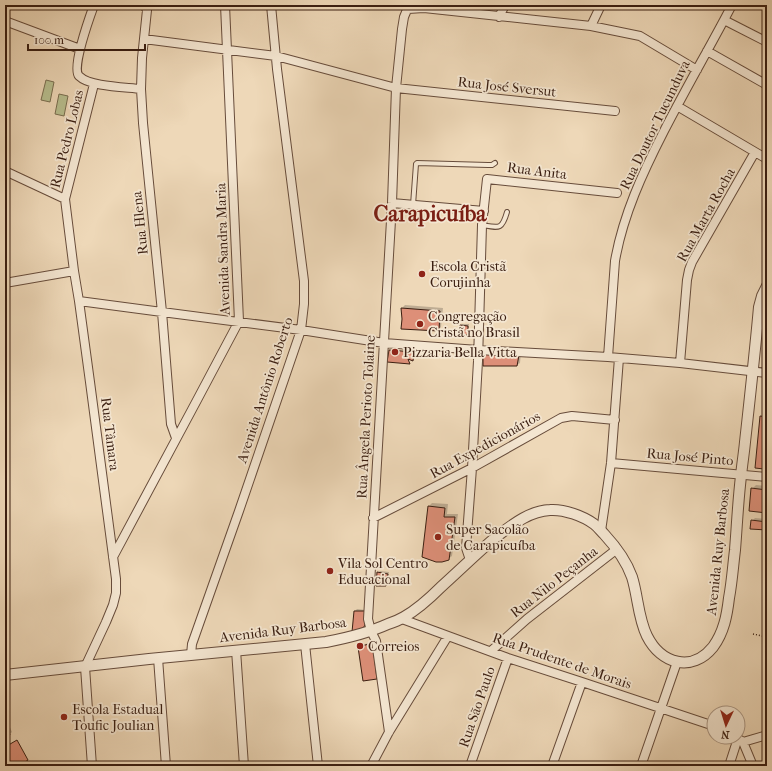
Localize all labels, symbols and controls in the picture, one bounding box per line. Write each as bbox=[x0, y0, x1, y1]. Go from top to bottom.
scale bar bbox=[28, 26, 145, 52]
text: 100 m bbox=[34, 33, 64, 47]
street label: Rua Doutor Tucunduva bbox=[616, 57, 694, 192]
street label: Rua José Sversut bbox=[457, 73, 557, 101]
street label: Rua Pedro Lobas bbox=[47, 88, 87, 190]
street label: Rua Anita bbox=[506, 159, 568, 183]
street label: Rua Marta Rocha bbox=[673, 165, 739, 265]
street label: Avenida Sandra Maria bbox=[212, 182, 234, 316]
street label: Rua Hlena bbox=[128, 190, 152, 256]
district label: Carapicuíba bbox=[374, 201, 487, 227]
place label: Escola Cristã Corujinha bbox=[430, 258, 507, 291]
marker: Escola Cristã Corujinha bbox=[417, 269, 427, 279]
place label: Congregação Cristã no Brasil bbox=[428, 308, 520, 341]
street label: Avenida Antônio Roberto bbox=[233, 315, 297, 466]
marker: Congregação Cristã no Brasil bbox=[415, 319, 425, 329]
street label: Rua Ângela Perioto Tolaine bbox=[352, 335, 379, 499]
place label: Pizzaria Bella Vitta bbox=[403, 344, 517, 361]
marker: Pizzaria Bella Vitta bbox=[390, 347, 400, 357]
street label: Rua Tâmara bbox=[97, 396, 123, 472]
street label: Rua Expedicionários bbox=[427, 408, 543, 482]
street label: Rua José Pinto bbox=[646, 445, 734, 469]
street label: Avenida Ruy Barbosa bbox=[703, 487, 733, 617]
place label: Super Sacolão de Carapicuíba bbox=[446, 521, 536, 554]
marker: Super Sacolão de Carapicuíba bbox=[433, 532, 443, 542]
street label: Rua Nilo Peçanha bbox=[507, 542, 601, 621]
place label: Vila Sol Centro Educacional bbox=[337, 555, 428, 588]
marker: Vila Sol Centro Educacional bbox=[325, 566, 335, 576]
street label: Avenida Ruy Barbosa bbox=[218, 614, 348, 646]
street label: Rua Prudente de Morais bbox=[490, 629, 634, 693]
place label: Correios bbox=[368, 638, 419, 655]
marker: Correios bbox=[355, 641, 365, 651]
street label: Rua São Paulo bbox=[455, 664, 499, 750]
place label: Escola Estadual Toufic Joulian bbox=[72, 701, 163, 734]
north arrow bbox=[706, 705, 746, 745]
marker: Escola Estadual Toufic Joulian bbox=[59, 712, 69, 722]
text: N bbox=[720, 728, 730, 741]

